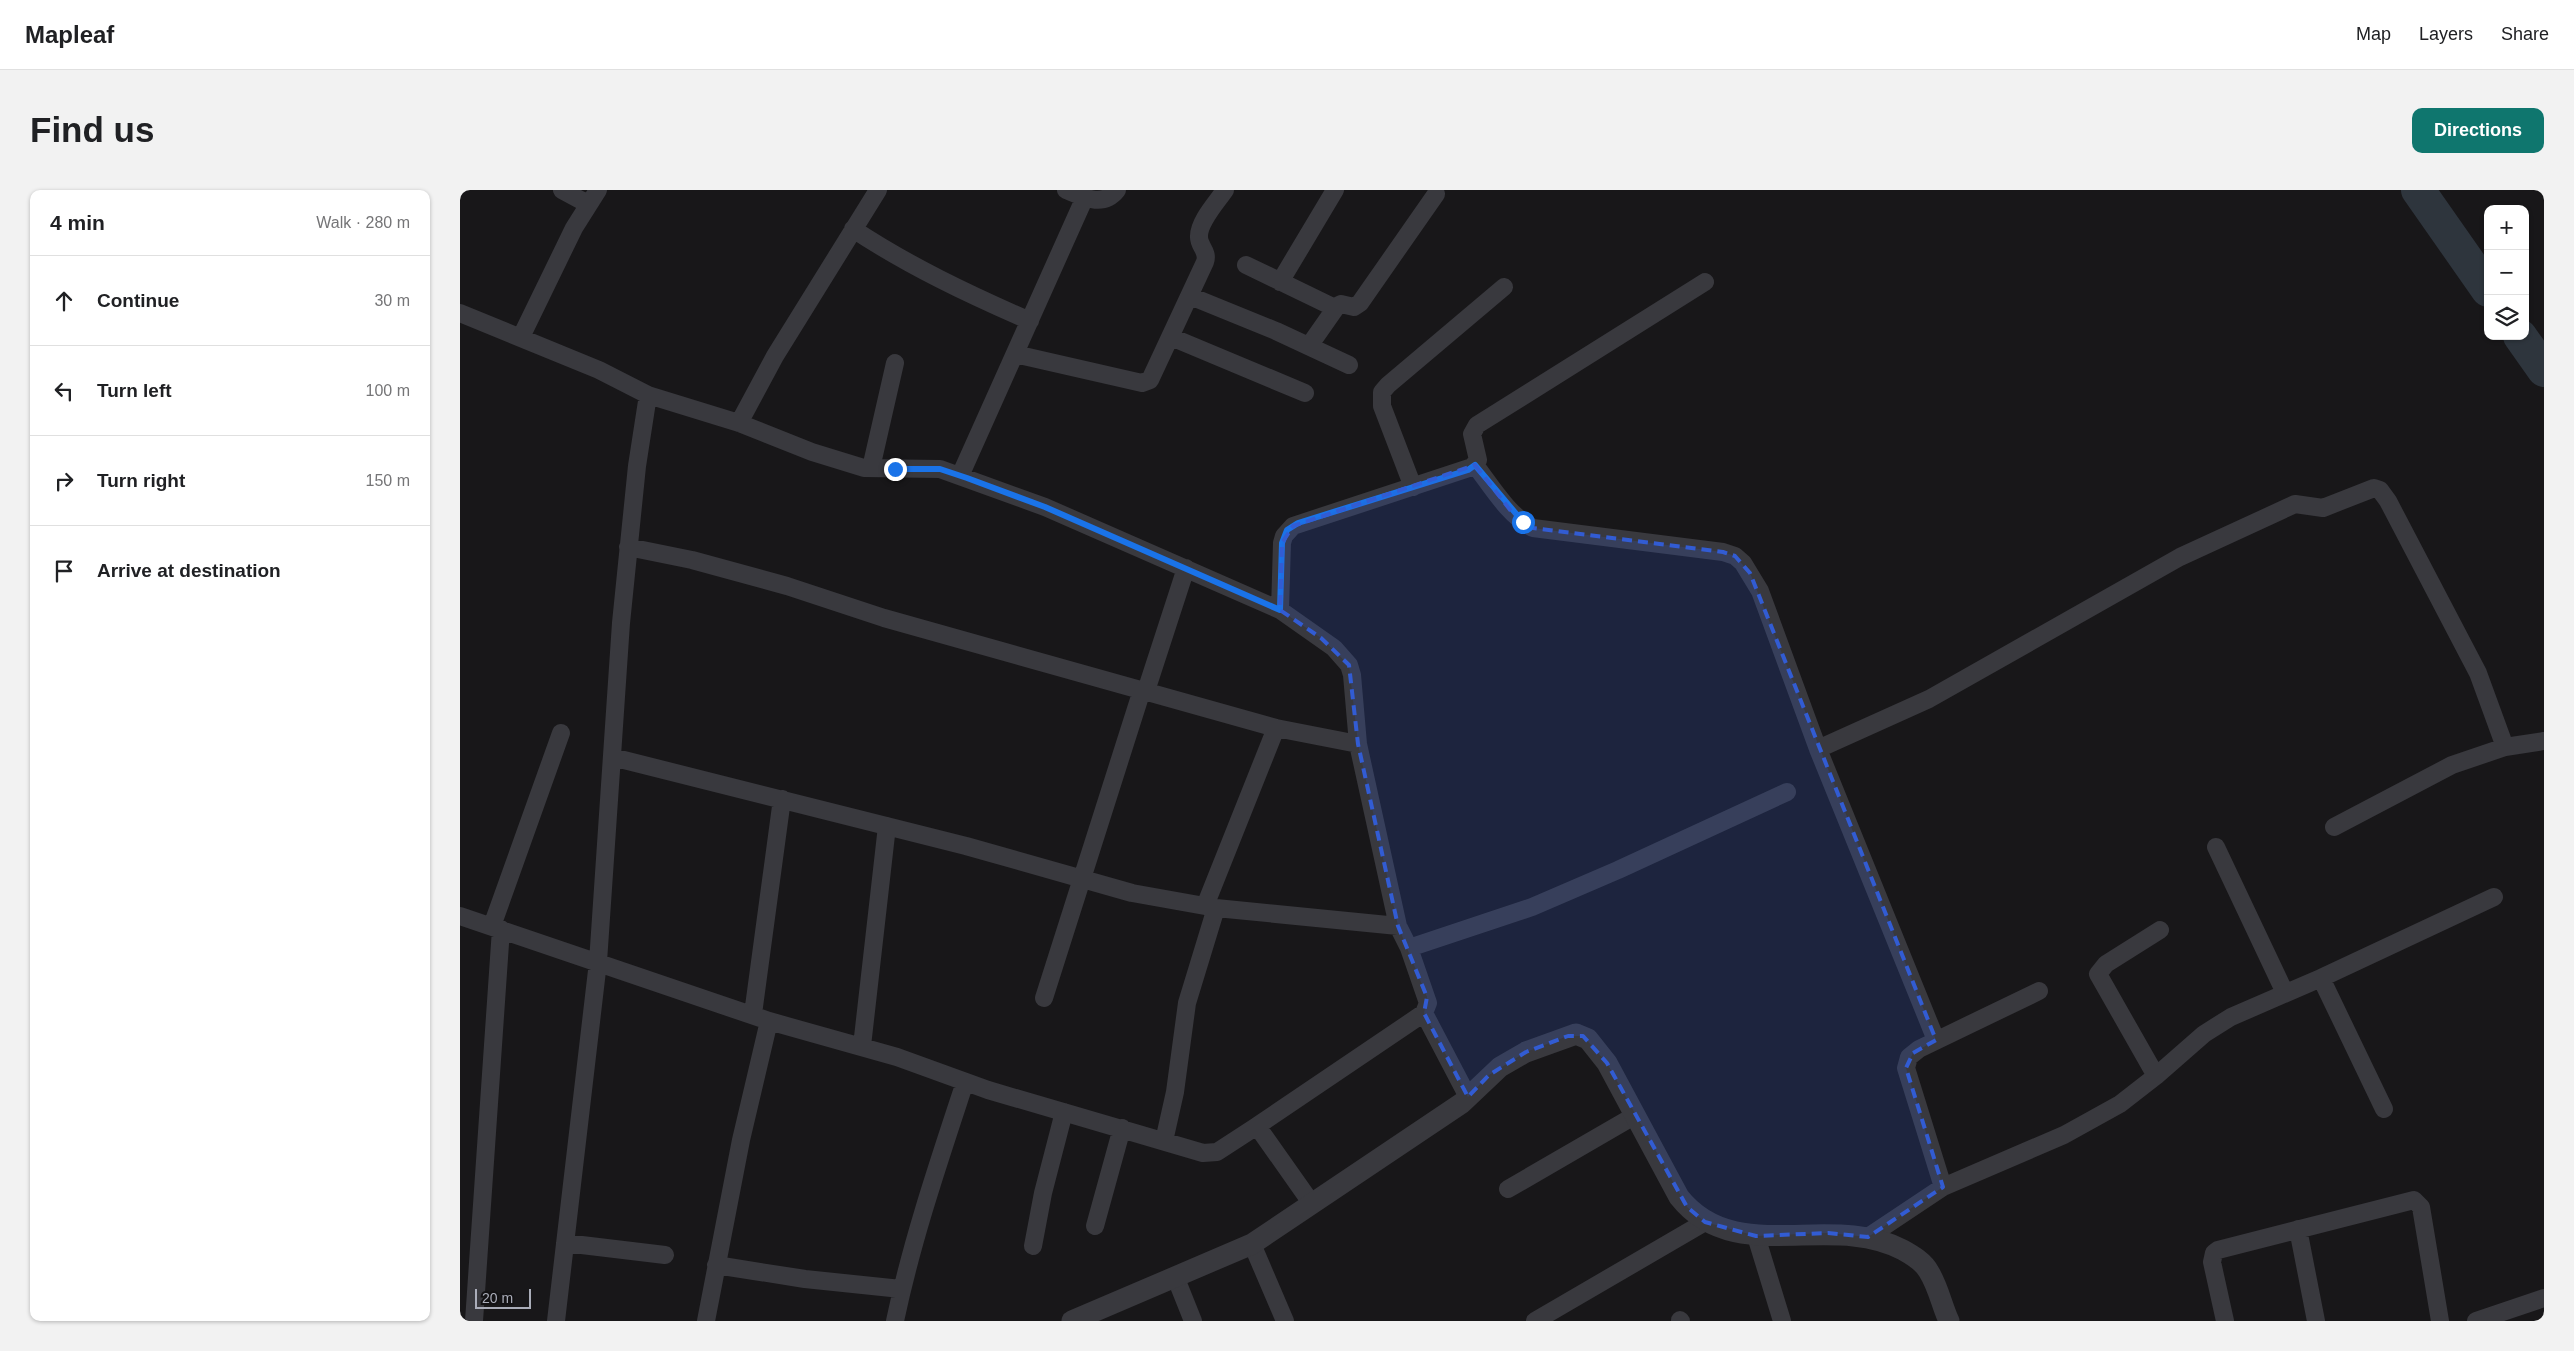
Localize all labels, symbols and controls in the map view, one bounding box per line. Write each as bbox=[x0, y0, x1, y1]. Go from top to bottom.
text: Mapleaf bbox=[25, 21, 114, 48]
text: Map bbox=[2356, 24, 2391, 44]
text: Layers bbox=[2419, 24, 2473, 44]
text: Share bbox=[2501, 24, 2549, 44]
button: Directions bbox=[2412, 108, 2544, 153]
text: Find us bbox=[30, 110, 154, 149]
map controls bbox=[2484, 205, 2529, 340]
button: + bbox=[2484, 205, 2529, 250]
text: 4 min bbox=[50, 211, 105, 234]
text: Walk · 280 m bbox=[316, 214, 410, 231]
button: − bbox=[2484, 250, 2529, 295]
icon: ahead bbox=[50, 287, 78, 315]
text: Continue bbox=[97, 290, 179, 311]
text: 30 m bbox=[374, 292, 410, 309]
button: layers bbox=[2484, 295, 2529, 340]
icon: left bbox=[50, 377, 78, 405]
text: Turn left bbox=[97, 380, 172, 401]
text: 100 m bbox=[366, 382, 410, 399]
route end bbox=[884, 458, 907, 481]
icon: right bbox=[50, 467, 78, 495]
text: Turn right bbox=[97, 470, 185, 491]
text: 150 m bbox=[366, 472, 410, 489]
route start bbox=[1512, 511, 1535, 534]
icon: arrive bbox=[50, 557, 78, 585]
text: Arrive at destination bbox=[97, 560, 281, 581]
scale bar bbox=[475, 1286, 531, 1309]
text: 20 m bbox=[482, 1290, 513, 1306]

